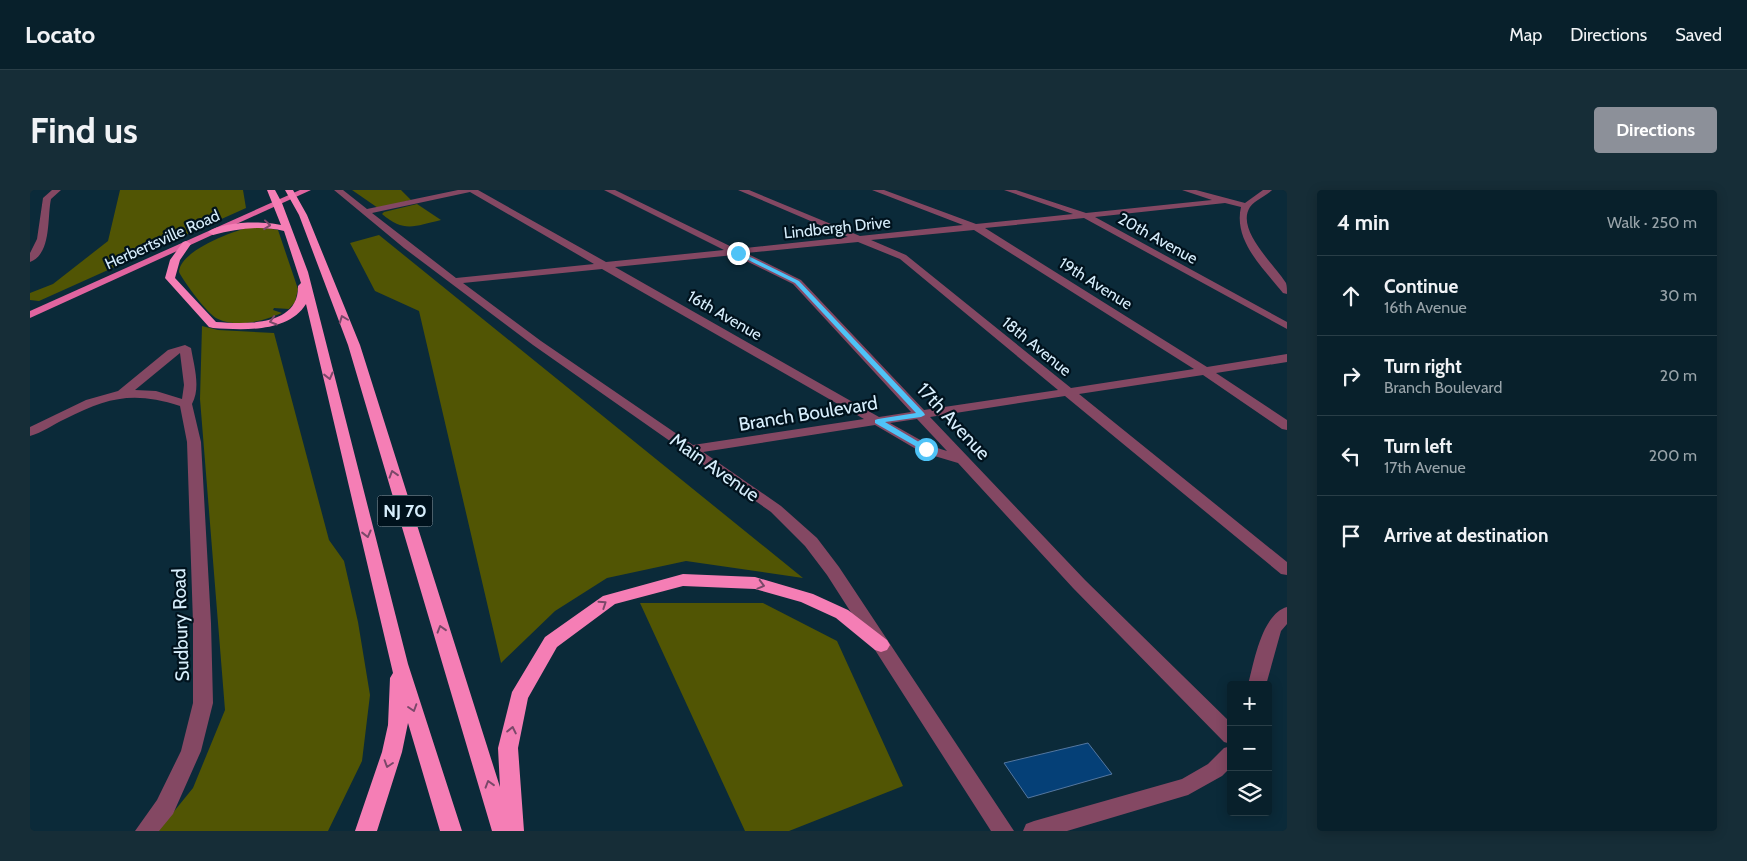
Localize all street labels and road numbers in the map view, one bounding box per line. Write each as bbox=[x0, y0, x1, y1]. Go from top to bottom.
street label: Herbertsville Road bbox=[102, 206, 223, 273]
street label: 20th Avenue bbox=[1115, 209, 1201, 268]
street label: Lindbergh Drive bbox=[783, 212, 891, 243]
street label: 19th Avenue bbox=[1056, 253, 1136, 313]
street label: 16th Avenue bbox=[684, 287, 765, 344]
street label: 18th Avenue bbox=[998, 313, 1075, 380]
street label: 17th Avenue bbox=[912, 378, 995, 465]
street label: Branch Boulevard bbox=[737, 391, 879, 436]
street label: Main Avenue bbox=[666, 428, 764, 507]
road number: NJ 70 bbox=[378, 496, 432, 526]
street label: Sudbury Road bbox=[167, 568, 194, 682]

